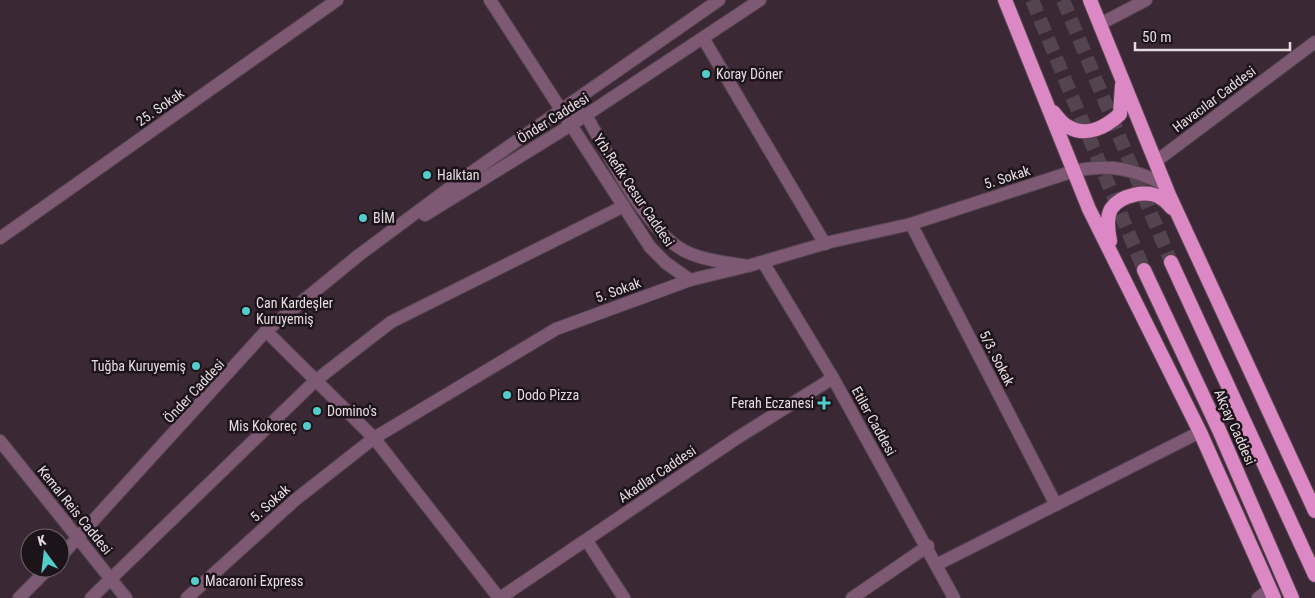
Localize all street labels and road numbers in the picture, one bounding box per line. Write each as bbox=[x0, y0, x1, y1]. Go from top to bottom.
street label: Havacılar Caddesi bbox=[1169, 63, 1259, 135]
street label: 25. Sokak bbox=[133, 84, 187, 129]
street label: Önder Caddesi bbox=[514, 90, 592, 146]
street label: Yrb.Refik Cesur Caddesi bbox=[590, 131, 678, 249]
street label: 5. Sokak bbox=[982, 162, 1033, 192]
street label: 5. Sokak bbox=[593, 274, 644, 306]
street label: 5/3. Sokak bbox=[976, 328, 1018, 389]
street label: Önder Caddesi bbox=[161, 356, 227, 426]
street label: Etiler Caddesi bbox=[849, 384, 899, 458]
street label: Akçay Caddesi bbox=[1211, 387, 1259, 467]
street label: Akadlar Caddesi bbox=[615, 442, 699, 506]
street label: Kemal Reis Caddesi bbox=[34, 462, 116, 558]
street label: 5. Sokak bbox=[247, 481, 293, 525]

